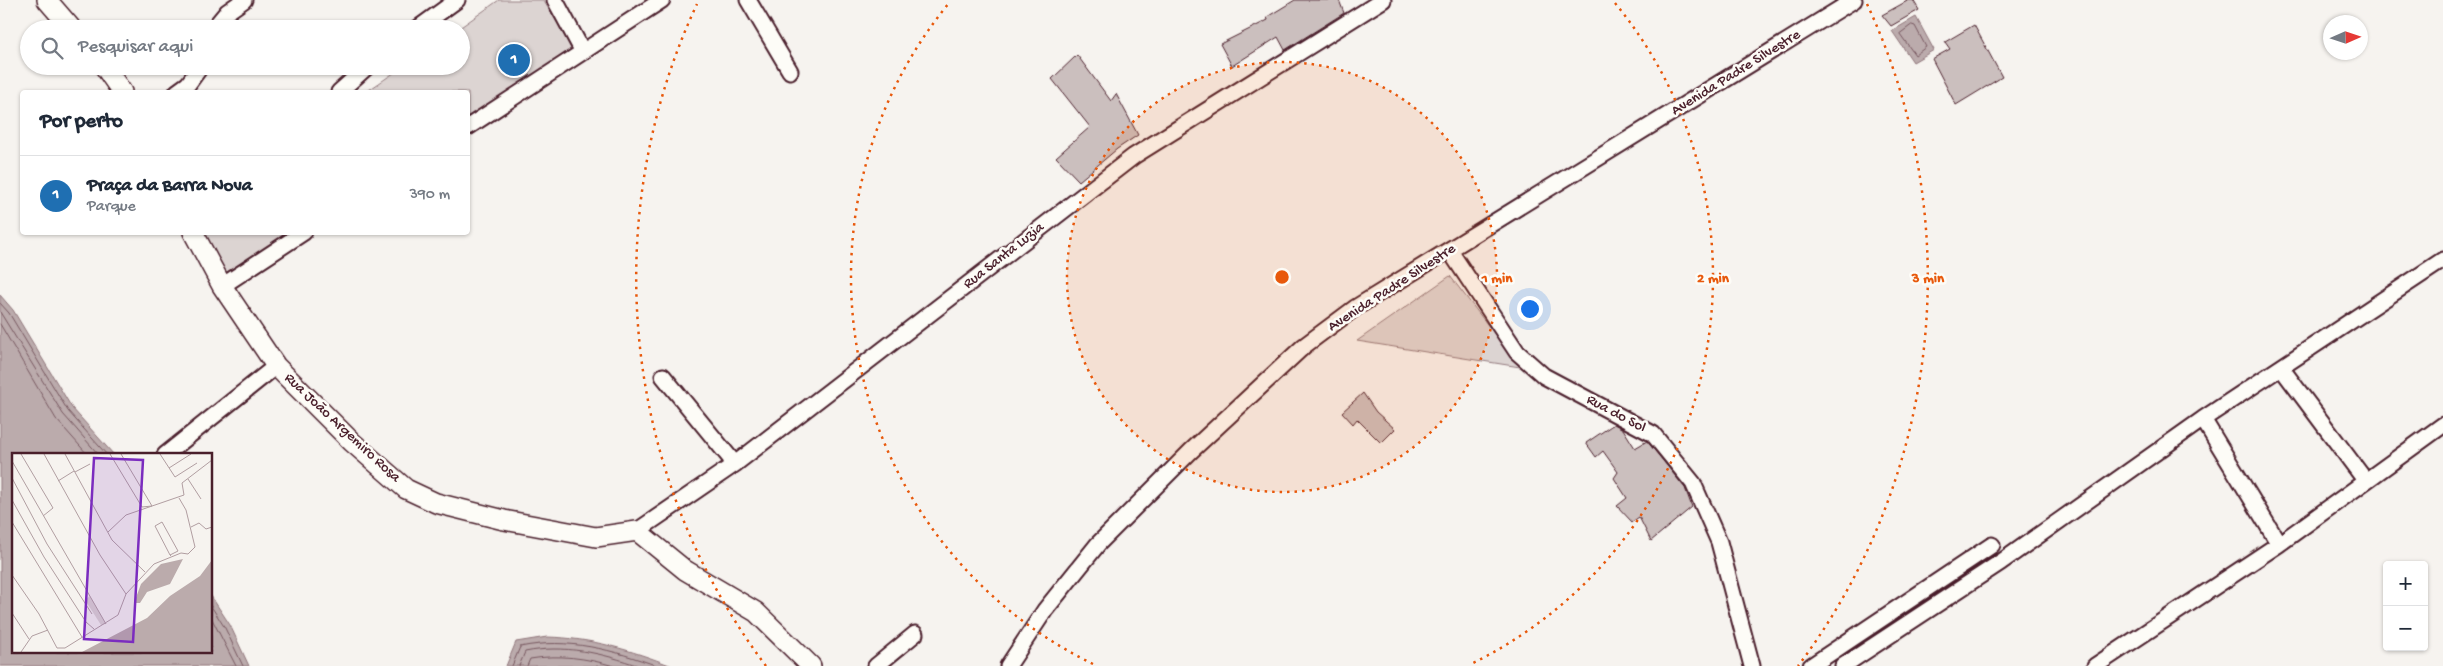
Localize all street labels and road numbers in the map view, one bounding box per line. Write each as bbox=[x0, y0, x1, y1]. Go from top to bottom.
street label: Avenida Padre Silvestre bbox=[1668, 26, 1804, 120]
street label: Rua Santa Luzia bbox=[960, 218, 1049, 293]
street label: Avenida Padre Silvestre bbox=[1325, 240, 1460, 336]
street label: Rua João Argemiro Rosa bbox=[280, 369, 404, 487]
street label: Rua do Sol bbox=[1583, 391, 1649, 437]

